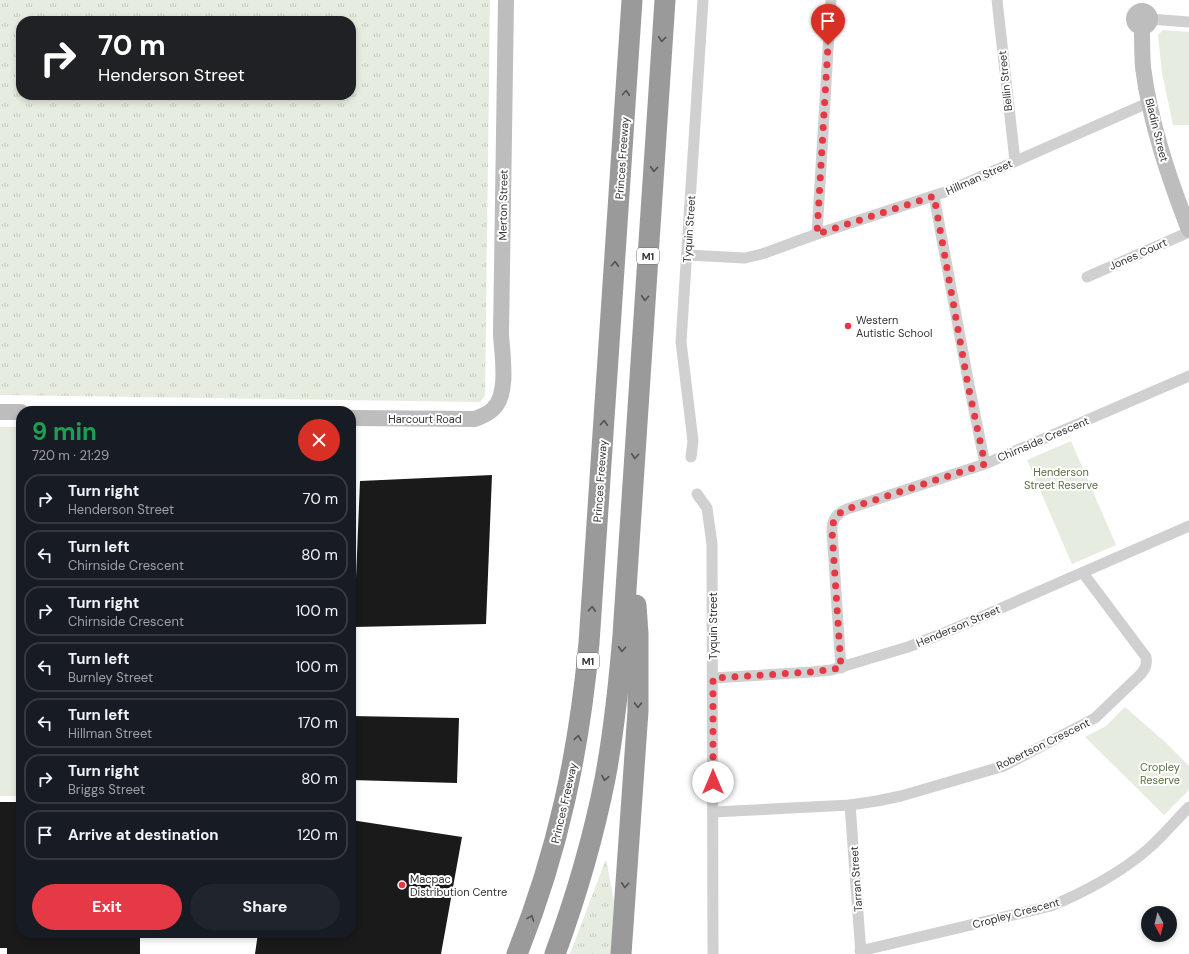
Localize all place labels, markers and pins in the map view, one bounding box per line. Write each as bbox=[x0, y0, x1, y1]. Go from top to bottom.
pin bbox=[811, 4, 845, 45]
place label: Western Autistic School bbox=[856, 313, 932, 340]
marker: Western Autistic School bbox=[843, 321, 853, 331]
place label: Macpac Distribution Centre bbox=[410, 872, 507, 899]
marker: Macpac Distribution Centre bbox=[397, 880, 407, 890]

